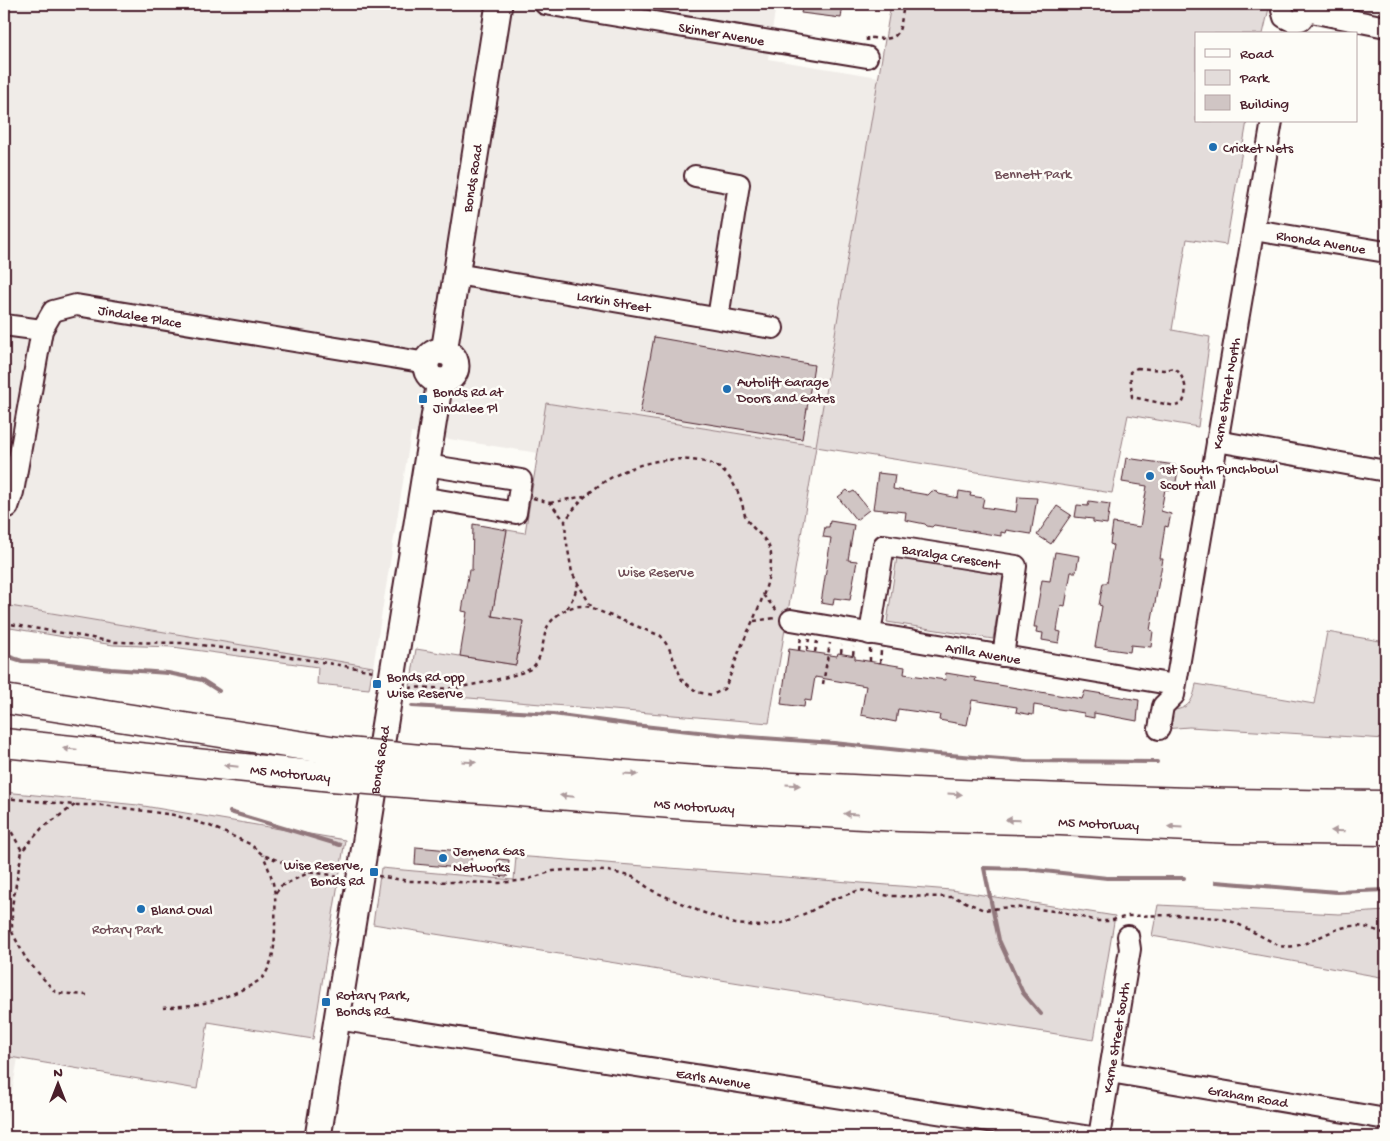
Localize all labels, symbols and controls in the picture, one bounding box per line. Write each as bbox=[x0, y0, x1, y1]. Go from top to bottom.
street label: Skinner Avenue bbox=[677, 20, 766, 51]
legend bbox=[1195, 32, 1358, 122]
text: Road bbox=[1240, 46, 1274, 64]
text: Park bbox=[1239, 70, 1270, 88]
text: Building bbox=[1239, 96, 1289, 114]
marker: Cricket Nets bbox=[1207, 141, 1219, 153]
place label: Cricket Nets bbox=[1223, 141, 1294, 158]
street label: Bonds Road bbox=[460, 142, 488, 215]
park label: Bennett Park bbox=[994, 167, 1073, 184]
street label: Rhonda Avenue bbox=[1275, 228, 1367, 260]
street label: Larkin Street bbox=[575, 289, 653, 318]
street label: Jindalee Place bbox=[96, 303, 183, 333]
street label: Karne Street North bbox=[1210, 336, 1246, 451]
place label: Autolift Garage Doors and Gates bbox=[736, 375, 836, 408]
marker: Autolift Garage Doors and Gates bbox=[721, 383, 733, 395]
place label: Bonds Rd at Jindalee Pl bbox=[432, 385, 504, 418]
marker: Bonds Rd at Jindalee Pl bbox=[417, 393, 429, 405]
place label: 1st South Punchbowl Scout Hall bbox=[1159, 462, 1279, 495]
marker: 1st South Punchbowl Scout Hall bbox=[1144, 470, 1156, 482]
street label: Baralga Crescent bbox=[899, 542, 1002, 575]
park label: Wise Reserve bbox=[618, 565, 695, 582]
street label: Arilla Avenue bbox=[944, 640, 1022, 670]
place label: Bonds Rd opp Wise Reserve bbox=[386, 670, 465, 703]
marker: Bonds Rd opp Wise Reserve bbox=[371, 678, 383, 690]
street label: Bonds Road bbox=[367, 723, 395, 796]
one-way arrow bbox=[61, 745, 77, 753]
one-way arrow bbox=[461, 758, 477, 766]
one-way arrow bbox=[223, 762, 239, 770]
street label: M5 Motorway bbox=[249, 763, 331, 788]
one-way arrow bbox=[623, 770, 639, 778]
one-way arrow bbox=[785, 782, 801, 790]
one-way arrow bbox=[947, 790, 963, 798]
one-way arrow bbox=[559, 792, 575, 800]
street label: M5 Motorway bbox=[653, 797, 735, 819]
one-way arrow bbox=[843, 810, 859, 818]
street label: M5 Motorway bbox=[1058, 815, 1140, 836]
one-way arrow bbox=[1004, 816, 1020, 824]
one-way arrow bbox=[1167, 822, 1183, 830]
one-way arrow bbox=[1329, 827, 1345, 835]
place label: Jemena Gas Networks bbox=[453, 844, 525, 877]
marker: Jemena Gas Networks bbox=[437, 852, 449, 864]
place label: Wise Reserve, Bonds Rd bbox=[284, 858, 366, 891]
marker: Wise Reserve, Bonds Rd bbox=[368, 866, 380, 878]
marker: Bland Oval bbox=[135, 903, 147, 915]
place label: Bland Oval bbox=[150, 903, 213, 920]
park label: Rotary Park bbox=[92, 922, 164, 939]
street label: Karne Street South bbox=[1100, 981, 1135, 1094]
place label: Rotary Park, Bonds Rd bbox=[335, 988, 410, 1021]
marker: Rotary Park, Bonds Rd bbox=[320, 996, 332, 1008]
north arrow bbox=[32, 1058, 82, 1108]
text: N bbox=[53, 1065, 63, 1082]
street label: Earls Avenue bbox=[675, 1066, 752, 1095]
street label: Graham Road bbox=[1206, 1083, 1291, 1113]

